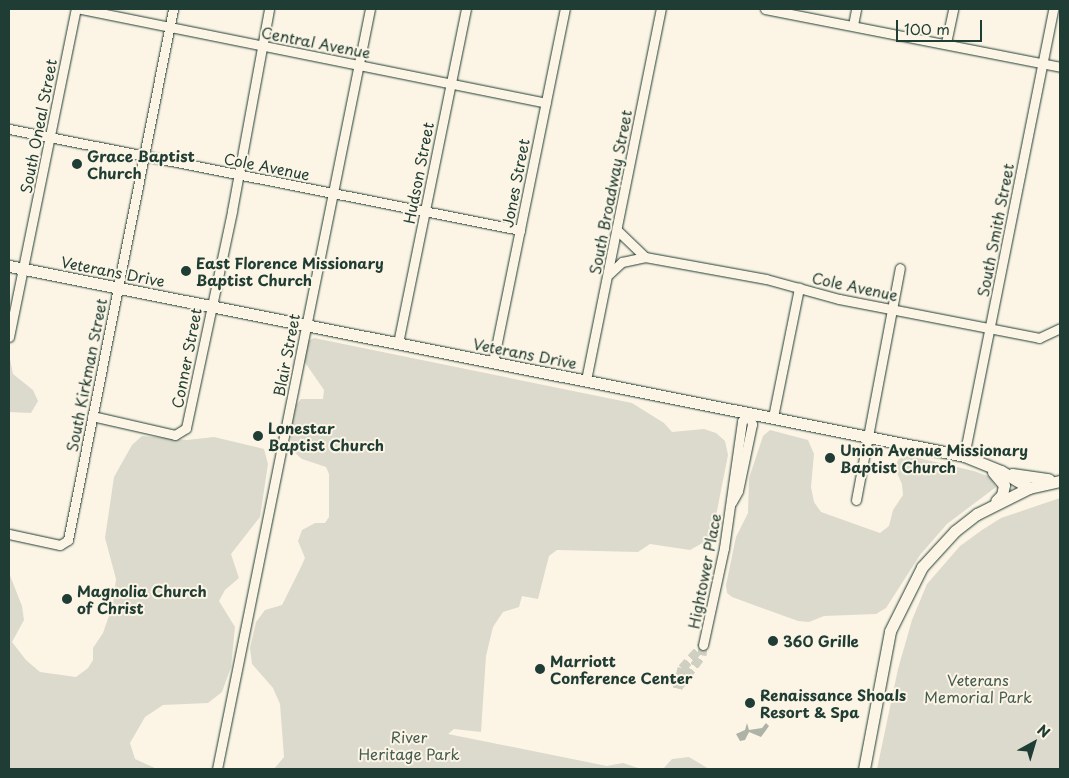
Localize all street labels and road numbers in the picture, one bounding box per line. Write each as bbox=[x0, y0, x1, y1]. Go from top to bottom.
street label: Central Avenue bbox=[260, 23, 372, 61]
street label: South Oneal Street bbox=[16, 56, 60, 196]
street label: South Broadway Street bbox=[585, 107, 635, 277]
street label: Hudson Street bbox=[399, 121, 437, 225]
street label: Jones Street bbox=[497, 137, 533, 229]
street label: Cole Avenue bbox=[222, 149, 312, 183]
street label: South Smith Street bbox=[973, 160, 1017, 300]
street label: Veterans Drive bbox=[60, 252, 166, 290]
street label: Cole Avenue bbox=[810, 268, 900, 304]
street label: South Kirkman Street bbox=[62, 296, 110, 454]
street label: Conner Street bbox=[167, 306, 205, 410]
street label: Blair Street bbox=[269, 312, 303, 398]
street label: Veterans Drive bbox=[472, 334, 578, 372]
street label: Hightower Place bbox=[684, 512, 724, 630]

